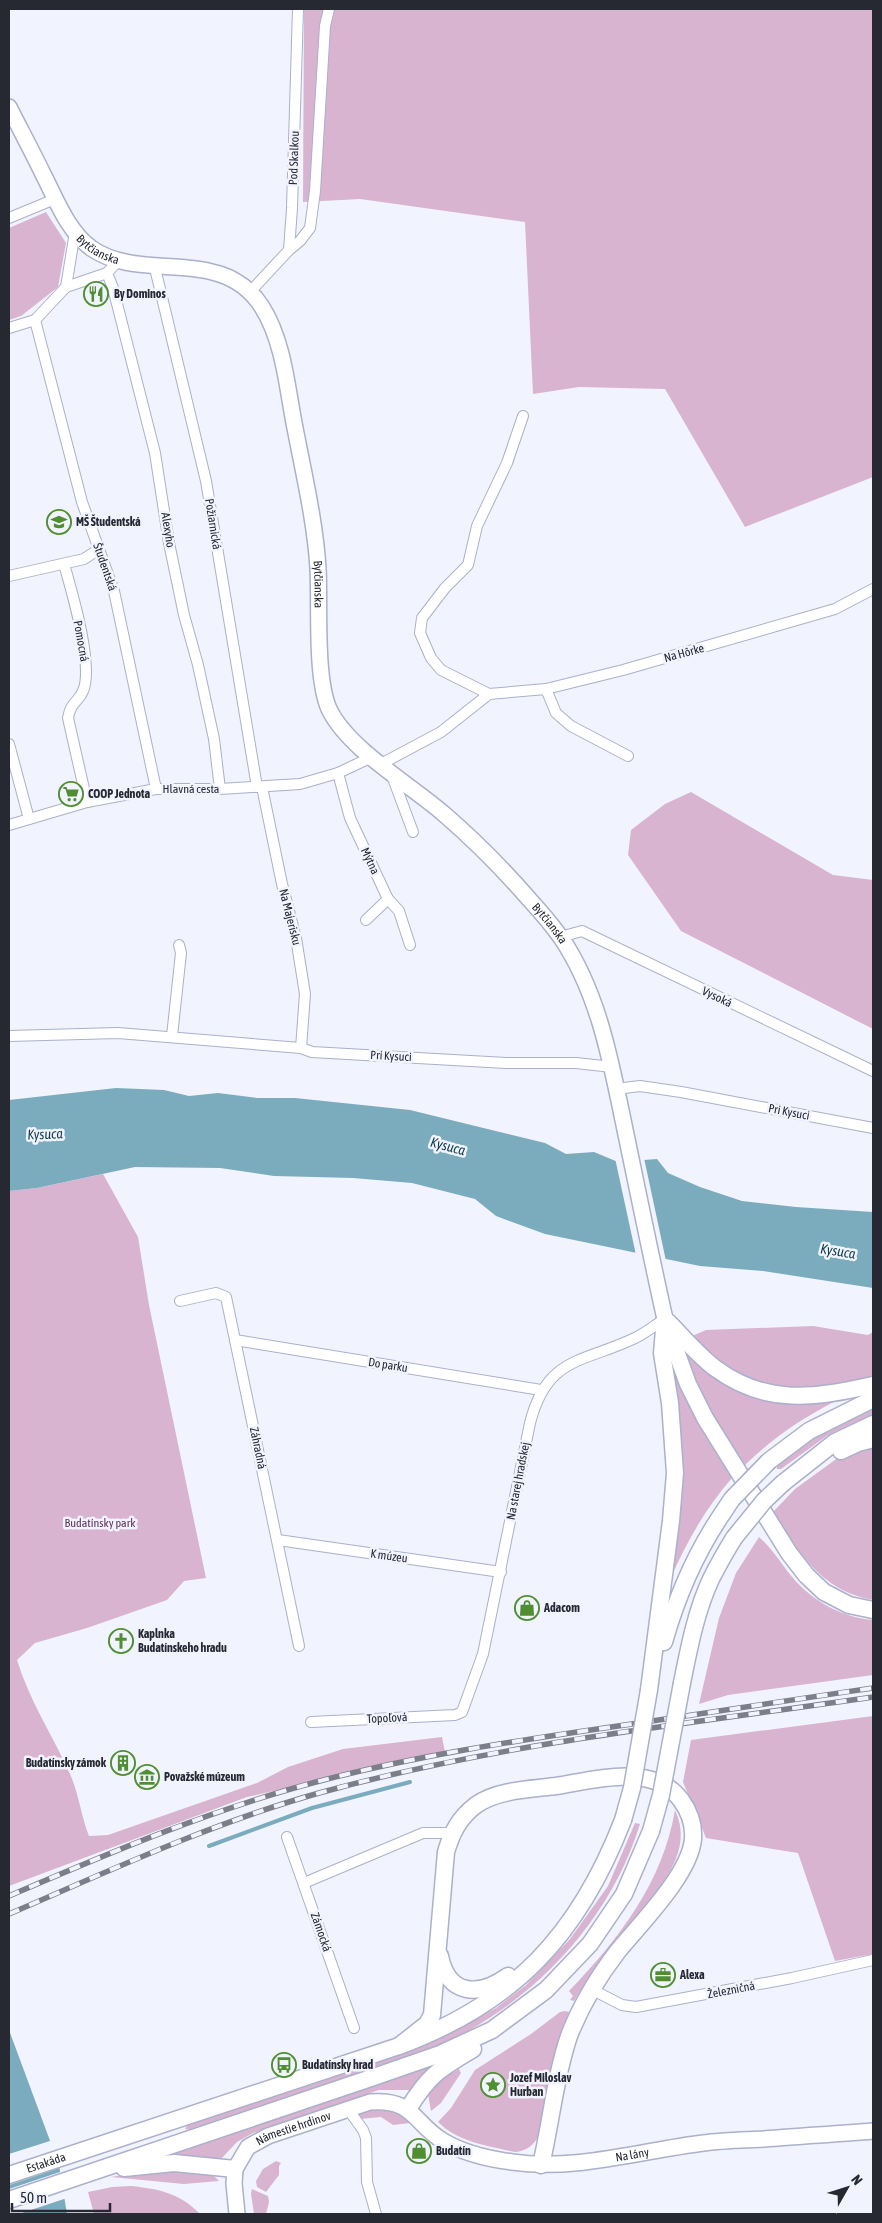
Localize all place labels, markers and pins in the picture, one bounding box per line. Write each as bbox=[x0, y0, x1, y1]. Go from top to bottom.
restaurant icon: By Dominos bbox=[83, 281, 109, 307]
place label: By Dominos bbox=[114, 287, 166, 301]
school or university icon: MŠ Študentská bbox=[46, 509, 72, 535]
place label: MŠ Študentská bbox=[76, 514, 141, 529]
supermarket icon: COOP Jednota bbox=[58, 781, 84, 807]
place label: COOP Jednota bbox=[88, 787, 151, 801]
shop icon: Adacom bbox=[514, 1595, 540, 1621]
place label: Adacom bbox=[543, 1601, 580, 1615]
place label: Kaplnka Budatínskeho hradu bbox=[138, 1627, 227, 1655]
church icon: Kaplnka Budatínskeho hradu bbox=[108, 1628, 134, 1654]
building icon: Budatínsky zámok bbox=[110, 1750, 136, 1776]
place label: Budatínsky zámok bbox=[26, 1756, 107, 1770]
museum icon: Považské múzeum bbox=[134, 1764, 160, 1790]
place label: Považské múzeum bbox=[164, 1770, 245, 1784]
office icon: Alexa bbox=[650, 1962, 676, 1988]
place label: Alexa bbox=[679, 1968, 705, 1982]
bus stop icon: Budatínsky hrad bbox=[271, 2052, 297, 2078]
place label: Budatínsky hrad bbox=[302, 2058, 374, 2072]
place label: Jozef Miloslav Hurban bbox=[509, 2071, 571, 2099]
place icon: Jozef Miloslav Hurban bbox=[480, 2072, 506, 2098]
shop icon: Budatín bbox=[406, 2138, 432, 2164]
place label: Budatín bbox=[436, 2144, 471, 2158]

